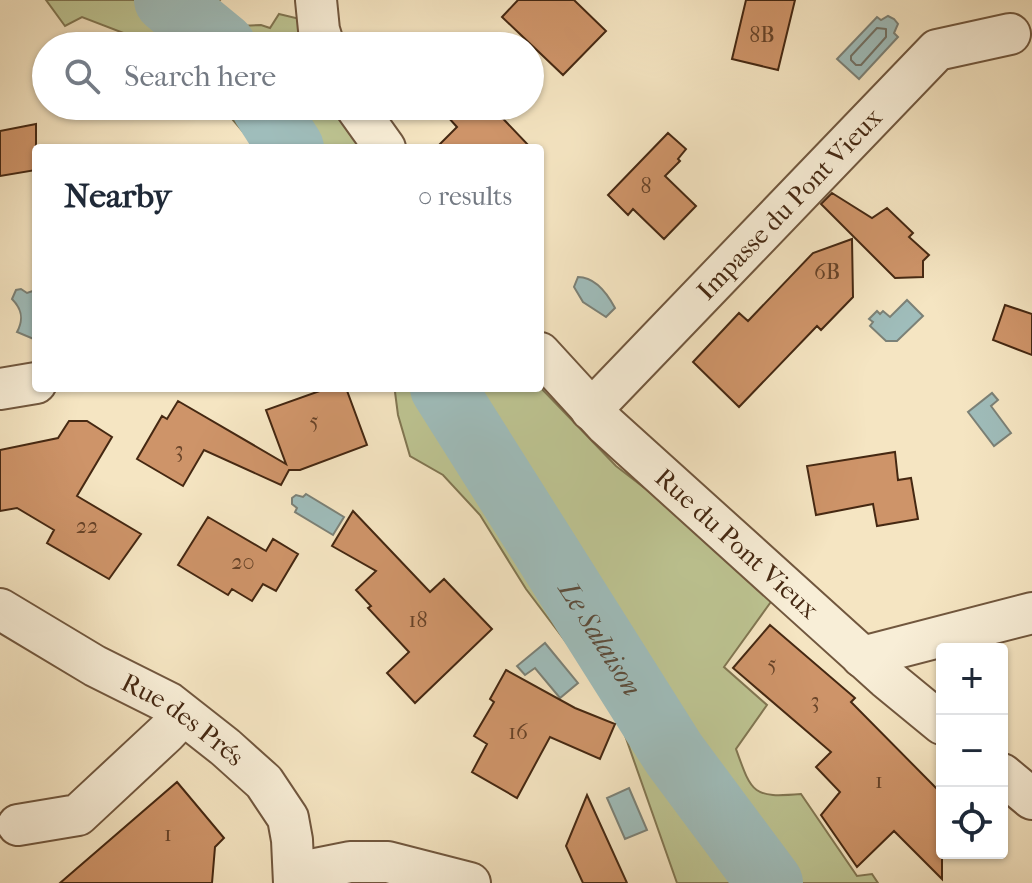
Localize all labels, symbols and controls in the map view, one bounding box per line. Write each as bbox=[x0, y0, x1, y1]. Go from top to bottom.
house number: 8B bbox=[749, 22, 775, 48]
search box bbox=[32, 32, 544, 120]
icon: search bbox=[60, 54, 104, 98]
text: Search here bbox=[124, 59, 276, 94]
street label: Impasse du Pont Vieux bbox=[690, 101, 888, 306]
house number: 8 bbox=[640, 173, 652, 199]
text: Nearby bbox=[64, 176, 171, 216]
text: 0 results bbox=[418, 181, 512, 212]
house number: 6B bbox=[814, 259, 840, 285]
house number: 5 bbox=[309, 408, 319, 434]
house number: 3 bbox=[174, 437, 184, 463]
street label: Rue du Pont Vieux bbox=[649, 462, 825, 625]
house number: 22 bbox=[76, 513, 98, 539]
house number: 20 bbox=[231, 549, 255, 575]
water label: Le Salaison bbox=[551, 573, 649, 702]
house number: 18 bbox=[409, 607, 427, 633]
map controls bbox=[936, 643, 1008, 859]
button: + bbox=[936, 643, 1008, 715]
house number: 5 bbox=[767, 651, 777, 677]
street label: Rue des Prés bbox=[117, 666, 251, 772]
house number: 3 bbox=[810, 688, 820, 714]
button: − bbox=[936, 715, 1008, 787]
house number: 16 bbox=[508, 719, 528, 745]
house number: 1 bbox=[875, 768, 883, 794]
button: locate bbox=[936, 787, 1008, 859]
house number: 1 bbox=[164, 821, 172, 847]

